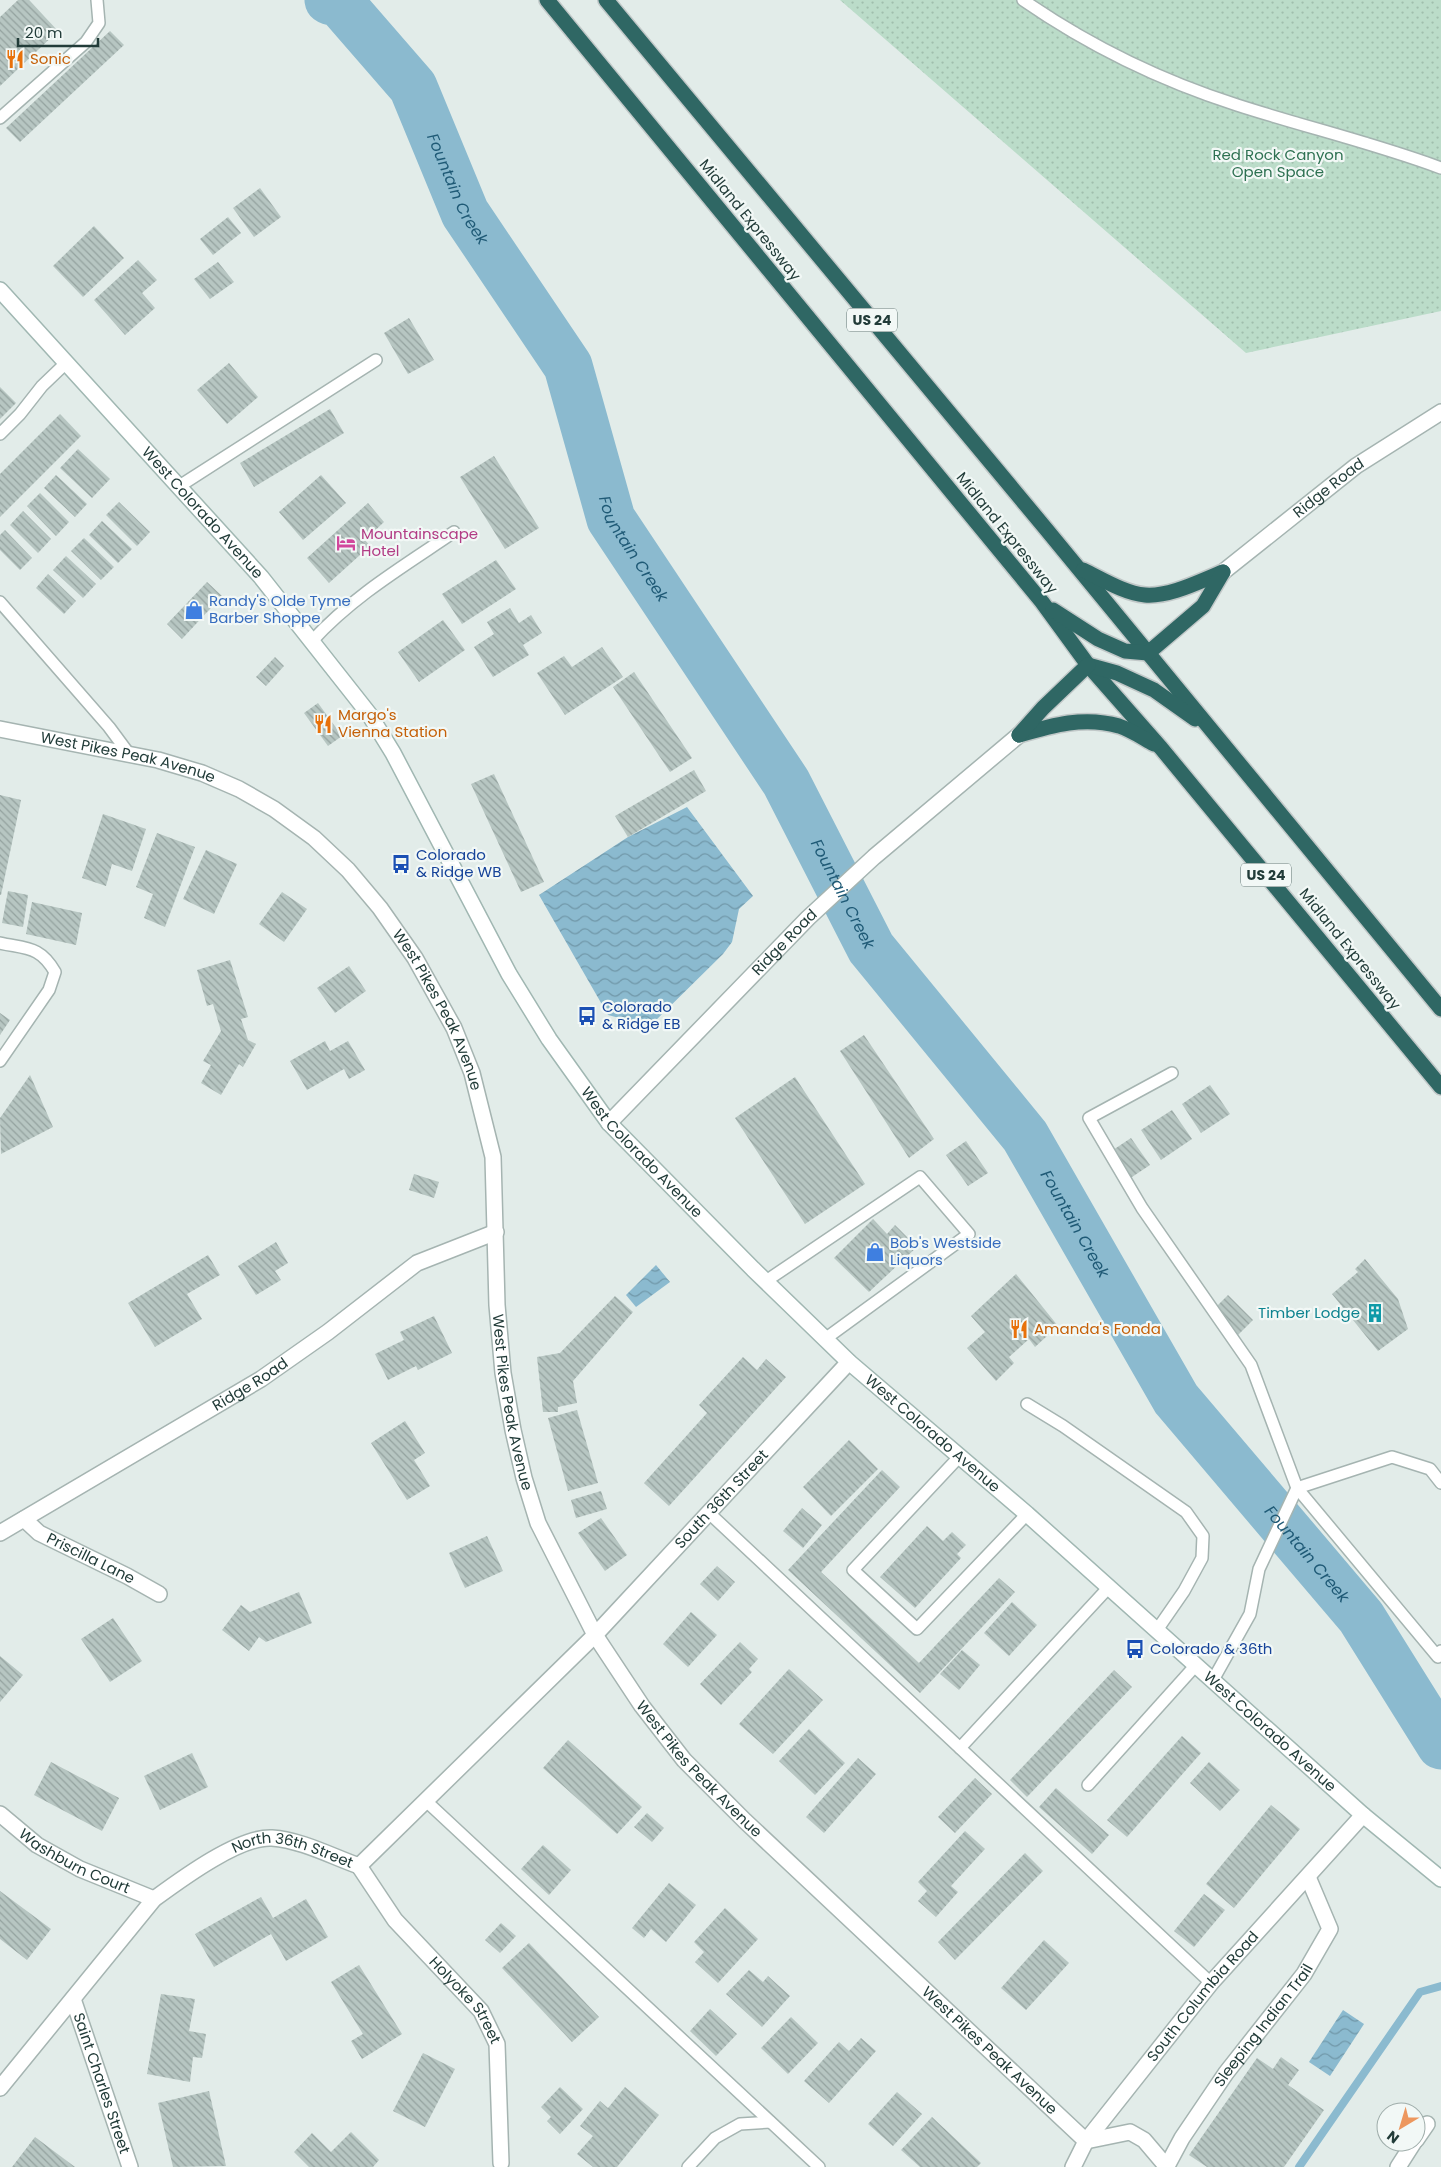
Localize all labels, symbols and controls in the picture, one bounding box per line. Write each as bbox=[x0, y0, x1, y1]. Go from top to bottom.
scale bar bbox=[18, 15, 98, 47]
text: 20 m bbox=[25, 22, 63, 43]
restaurant icon: Sonic bbox=[4, 48, 26, 70]
place label: Sonic bbox=[30, 48, 71, 69]
water label: Fountain Creek bbox=[421, 130, 494, 250]
park label: Red Rock Canyon Open Space bbox=[1212, 144, 1344, 182]
street label: Midland Expressway bbox=[695, 154, 806, 285]
road number: US 24 bbox=[847, 308, 897, 332]
street label: West Colorado Avenue bbox=[137, 442, 268, 583]
street label: Ridge Road bbox=[1288, 453, 1368, 522]
street label: Midland Expressway bbox=[952, 467, 1063, 598]
water label: Fountain Creek bbox=[593, 493, 674, 607]
place label: Mountainscape Hotel bbox=[361, 523, 478, 561]
hotel icon: Mountainscape Hotel bbox=[335, 532, 357, 554]
place label: Randy's Olde Tyme Barber Shoppe bbox=[209, 590, 351, 628]
shop icon: Randy's Olde Tyme Barber Shoppe bbox=[183, 599, 205, 621]
place label: Margo's Vienna Station bbox=[338, 704, 447, 742]
restaurant icon: Margo's Vienna Station bbox=[312, 713, 334, 735]
street label: West Pikes Peak Avenue bbox=[39, 726, 219, 788]
water label: Fountain Creek bbox=[805, 835, 881, 954]
place label: Colorado & Ridge WB bbox=[416, 844, 501, 882]
bus stop icon: Colorado & Ridge WB bbox=[390, 853, 412, 875]
road number: US 24 bbox=[1241, 864, 1291, 886]
street label: Midland Expressway bbox=[1295, 883, 1406, 1014]
street label: Ridge Road bbox=[747, 904, 821, 980]
street label: West Pikes Peak Avenue bbox=[388, 925, 487, 1092]
place label: Colorado & Ridge EB bbox=[602, 996, 680, 1034]
bus stop icon: Colorado & Ridge EB bbox=[576, 1005, 598, 1027]
street label: West Colorado Avenue bbox=[576, 1082, 708, 1222]
water label: Fountain Creek bbox=[1035, 1166, 1115, 1283]
place label: Bob's Westside Liquors bbox=[890, 1232, 1001, 1270]
shop icon: Bob's Westside Liquors bbox=[864, 1241, 886, 1263]
place label: Timber Lodge bbox=[1258, 1302, 1360, 1323]
building icon: Timber Lodge bbox=[1364, 1302, 1386, 1324]
street label: West Pikes Peak Avenue bbox=[488, 1313, 538, 1493]
restaurant icon: Amanda's Fonda bbox=[1008, 1318, 1030, 1340]
place label: Amanda's Fonda bbox=[1034, 1318, 1161, 1339]
street label: Ridge Road bbox=[208, 1352, 292, 1415]
street label: West Colorado Avenue bbox=[861, 1369, 1005, 1497]
street label: South 36th Street bbox=[670, 1445, 773, 1553]
water label: Fountain Creek bbox=[1259, 1501, 1355, 1608]
street label: Priscilla Lane bbox=[43, 1527, 139, 1588]
bus stop icon: Colorado & 36th bbox=[1124, 1638, 1146, 1660]
place label: Colorado & 36th bbox=[1150, 1638, 1272, 1659]
street label: West Colorado Avenue bbox=[1199, 1666, 1341, 1796]
street label: West Pikes Peak Avenue bbox=[631, 1696, 767, 1842]
street label: Washburn Court bbox=[15, 1823, 133, 1898]
street label: North 36th Street bbox=[228, 1827, 357, 1873]
street label: South Columbia Road bbox=[1142, 1926, 1263, 2066]
street label: Holyoke Street bbox=[425, 1951, 506, 2047]
street label: Sleeping Indian Trail bbox=[1209, 1960, 1318, 2091]
street label: West Pikes Peak Avenue bbox=[918, 1981, 1062, 2119]
street label: Saint Charles Street bbox=[68, 2010, 136, 2156]
north arrow bbox=[1376, 2102, 1426, 2152]
text: N bbox=[1383, 2126, 1403, 2148]

